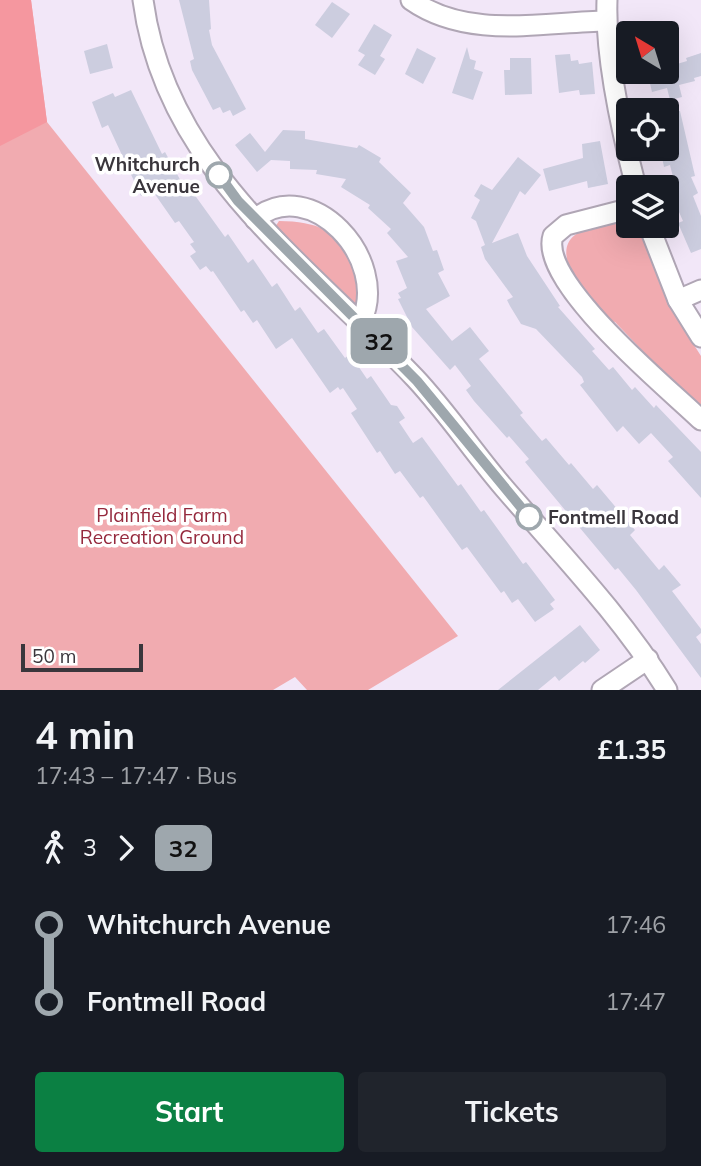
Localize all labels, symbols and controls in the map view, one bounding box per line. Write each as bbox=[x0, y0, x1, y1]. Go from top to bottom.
north arrow bbox=[616, 21, 679, 84]
map controls bbox=[616, 21, 679, 238]
button: locate bbox=[616, 98, 679, 161]
place label: Whitchurch Avenue bbox=[94, 152, 200, 198]
marker: Whitchurch Avenue bbox=[206, 162, 232, 188]
button: layers bbox=[616, 175, 679, 238]
line badge: 32 bbox=[348, 318, 410, 364]
text: 32 bbox=[365, 326, 393, 356]
park label: Plainfield Farm Recreation Ground bbox=[80, 503, 244, 549]
marker: Fontmell Road bbox=[516, 504, 542, 530]
place label: Fontmell Road bbox=[548, 505, 679, 529]
scale bar bbox=[21, 641, 144, 673]
text: 50 m bbox=[32, 644, 76, 668]
text: 4 min bbox=[35, 711, 135, 759]
text: £1.35 bbox=[597, 733, 666, 766]
text: 17:43 – 17:47 · Bus bbox=[35, 761, 237, 790]
icon: walk bbox=[35, 829, 73, 867]
icon: forward bbox=[107, 829, 145, 867]
text: 3 bbox=[83, 833, 97, 862]
text: 32 bbox=[169, 833, 198, 863]
text: Whitchurch Avenue bbox=[87, 908, 331, 941]
text: 17:46 bbox=[606, 910, 666, 939]
text: Fontmell Road bbox=[87, 985, 266, 1018]
text: 17:47 bbox=[606, 987, 666, 1016]
button: Start bbox=[35, 1072, 344, 1152]
button: Tickets bbox=[358, 1072, 666, 1152]

